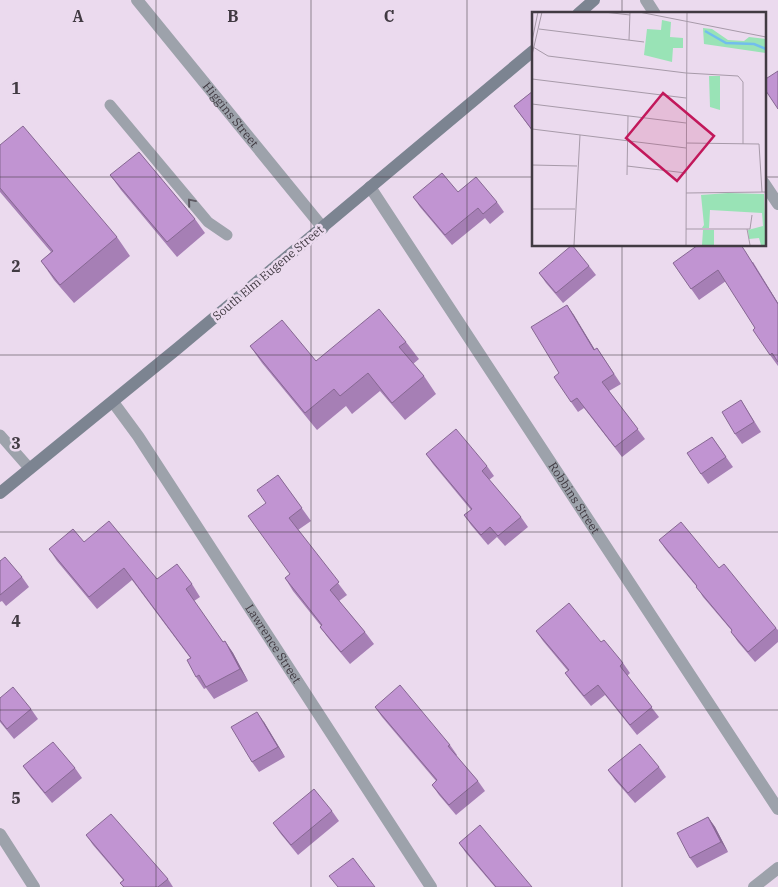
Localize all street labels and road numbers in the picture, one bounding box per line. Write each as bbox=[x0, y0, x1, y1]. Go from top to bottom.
street label: Higgins Street bbox=[200, 79, 262, 150]
street label: South Elm Eugene Street bbox=[209, 222, 326, 323]
street label: Robbins Street bbox=[545, 459, 603, 537]
street label: Lawrence Street bbox=[242, 601, 305, 686]

